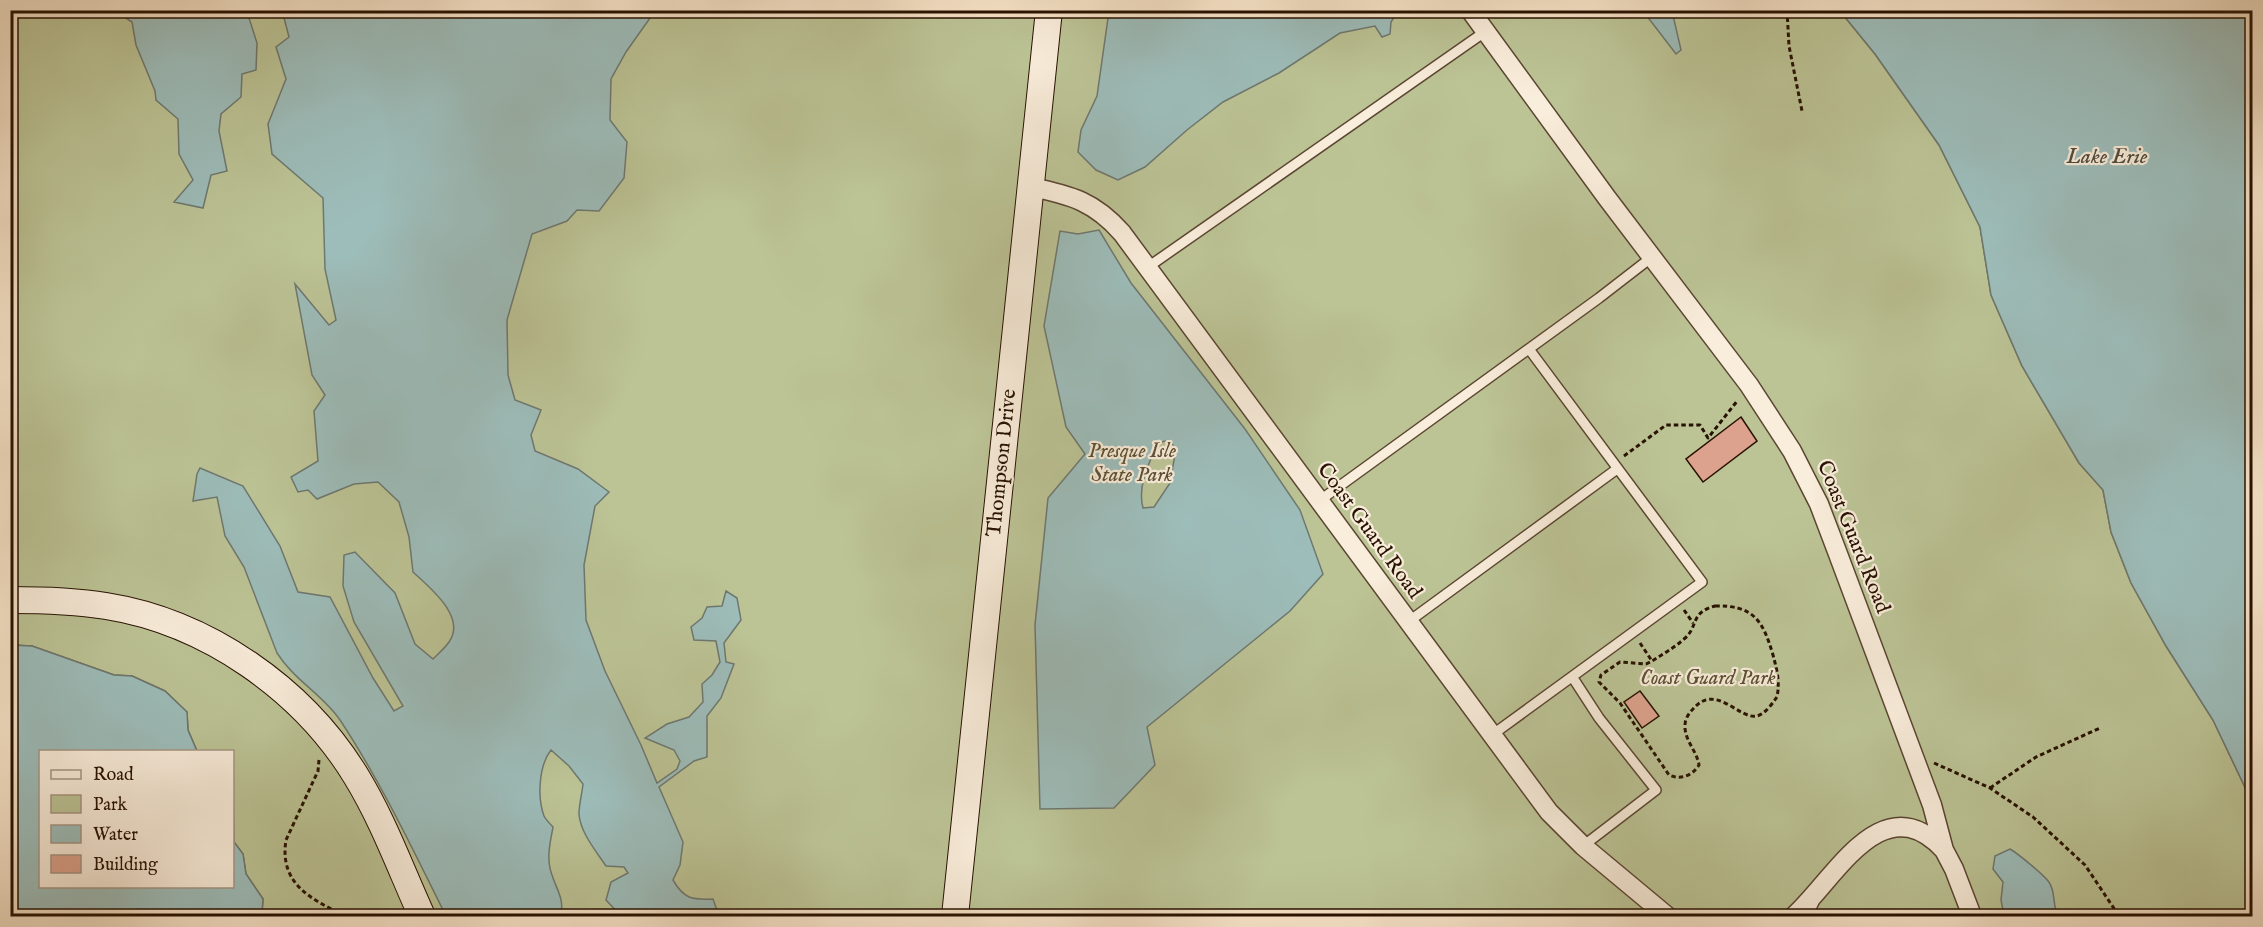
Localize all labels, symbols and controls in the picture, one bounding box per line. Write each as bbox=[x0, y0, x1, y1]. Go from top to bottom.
water label: Lake Erie bbox=[2066, 143, 2148, 171]
street label: Thompson Drive bbox=[981, 387, 1023, 538]
park label: Presque Isle State Park bbox=[1088, 438, 1176, 489]
street label: Coast Guard Road bbox=[1310, 457, 1428, 605]
street label: Coast Guard Road bbox=[1810, 457, 1896, 618]
park label: Coast Guard Park bbox=[1640, 665, 1776, 692]
legend bbox=[39, 750, 234, 888]
text: Road bbox=[93, 764, 134, 787]
text: Park bbox=[93, 794, 128, 817]
text: Water bbox=[93, 824, 138, 847]
text: Building bbox=[93, 854, 158, 877]

